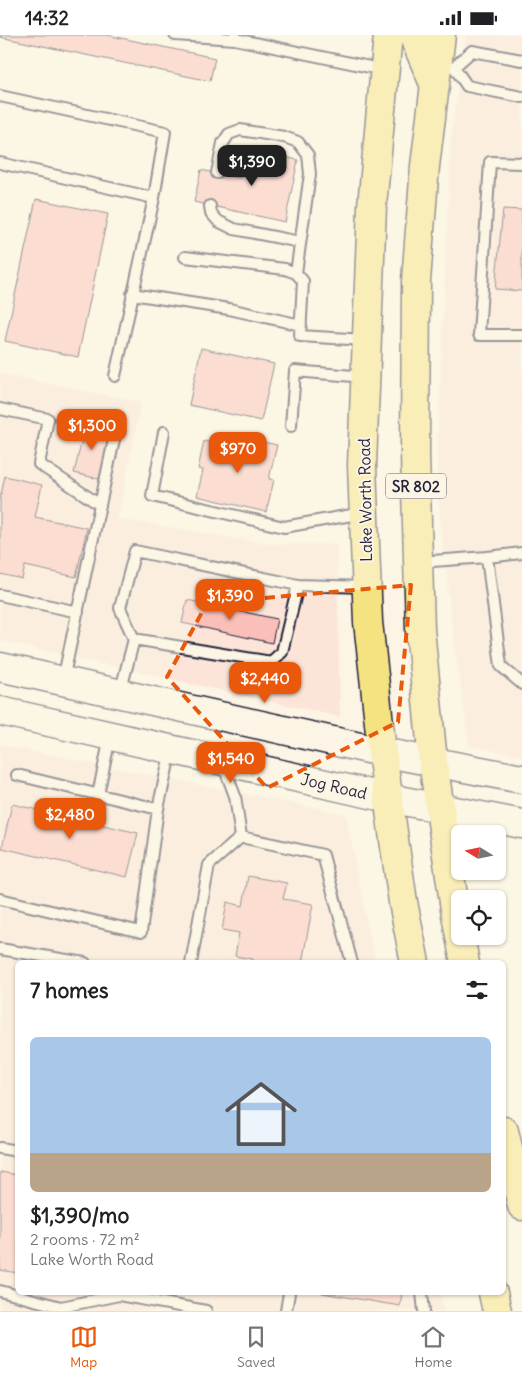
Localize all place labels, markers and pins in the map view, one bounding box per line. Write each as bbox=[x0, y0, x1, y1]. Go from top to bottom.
pin: $1,390 bbox=[211, 145, 293, 187]
pin: $1,300 bbox=[51, 409, 133, 451]
pin: $970 bbox=[208, 431, 268, 474]
pin: $1,390 bbox=[189, 579, 271, 621]
pin: $2,440 bbox=[224, 661, 306, 704]
pin: $1,540 bbox=[190, 741, 272, 784]
pin: $2,480 bbox=[29, 797, 111, 840]

